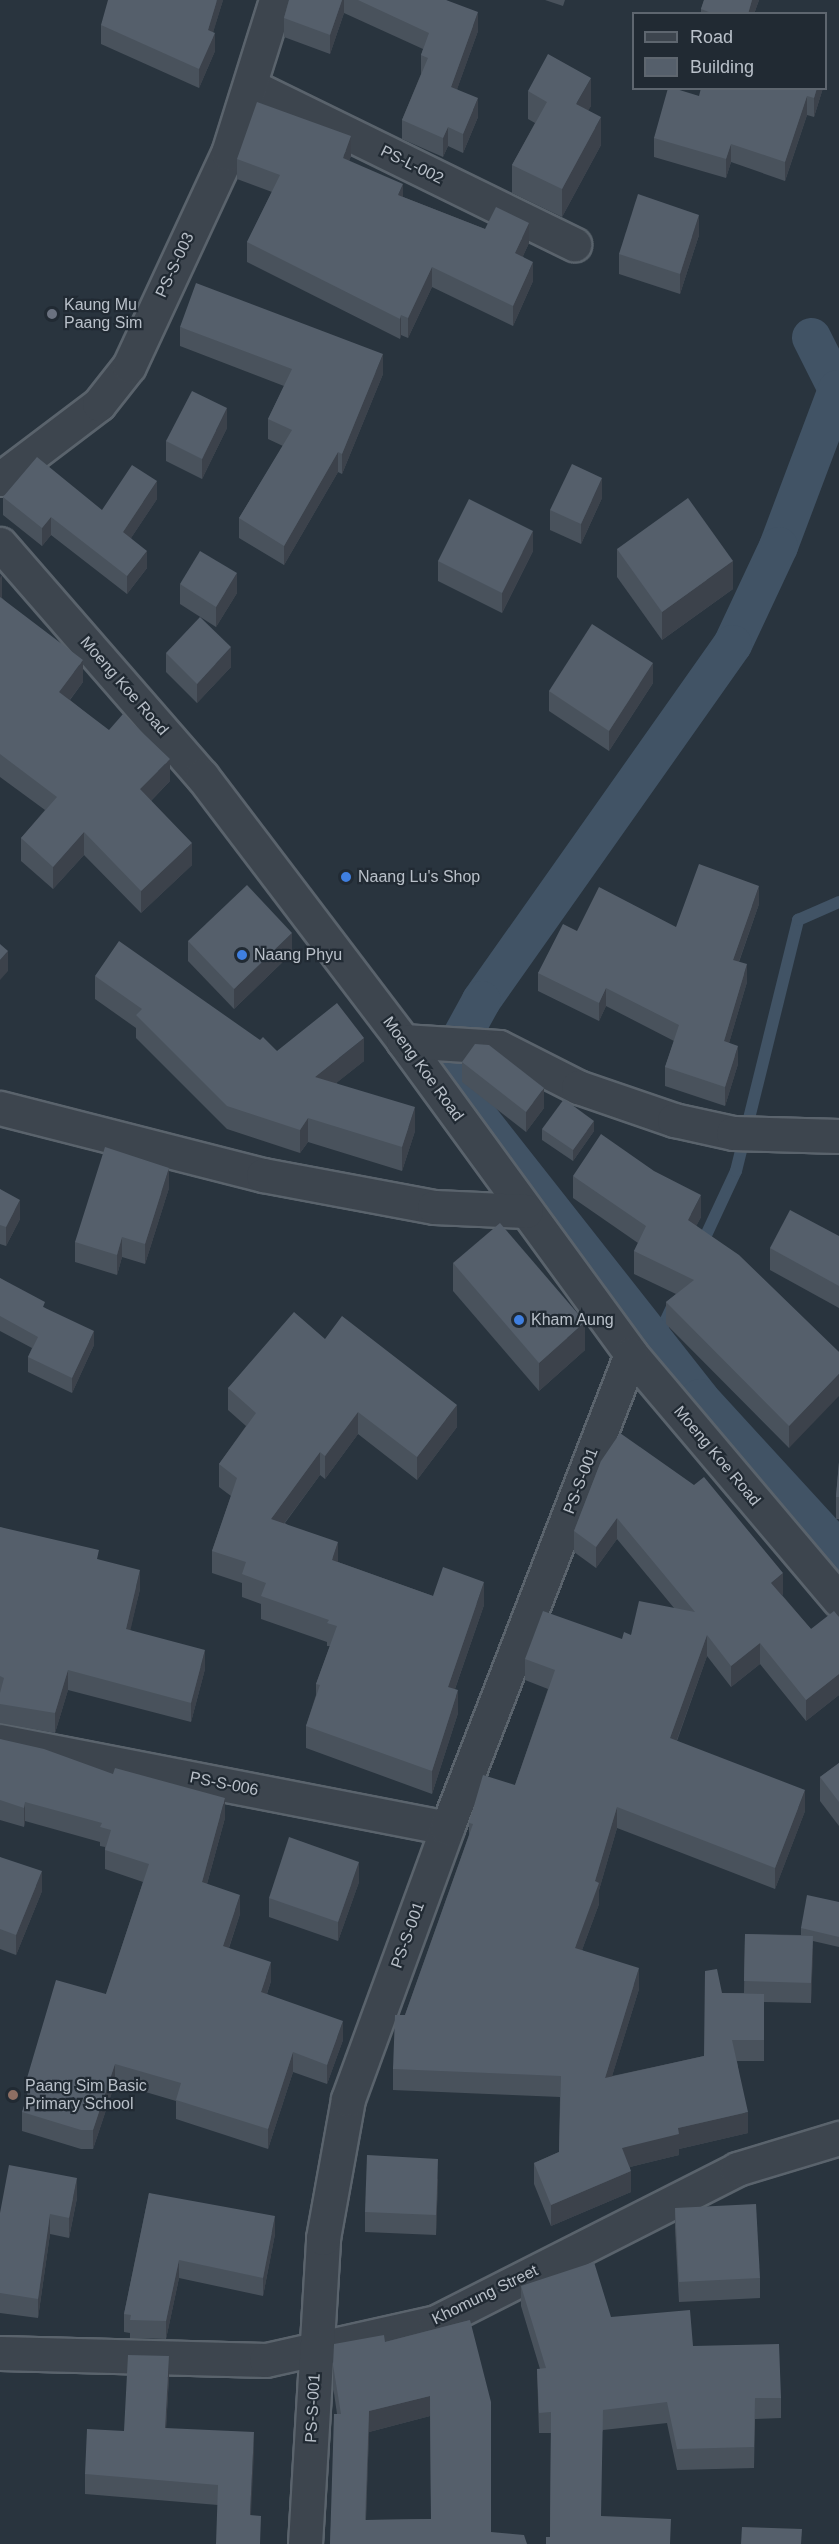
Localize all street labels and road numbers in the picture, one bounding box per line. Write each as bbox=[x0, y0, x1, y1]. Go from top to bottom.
street label: PS-L-002 bbox=[377, 142, 447, 188]
street label: PS-S-003 bbox=[152, 230, 198, 300]
street label: Moeng Koe Road bbox=[76, 633, 172, 739]
street label: Moeng Koe Road bbox=[379, 1013, 467, 1125]
street label: Moeng Koe Road bbox=[670, 1402, 764, 1510]
street label: PS-S-001 bbox=[560, 1445, 602, 1517]
street label: PS-S-006 bbox=[188, 1768, 260, 1800]
street label: PS-S-001 bbox=[387, 1899, 429, 1971]
street label: Khomung Street bbox=[429, 2261, 541, 2329]
street label: PS-S-001 bbox=[302, 2373, 324, 2443]

